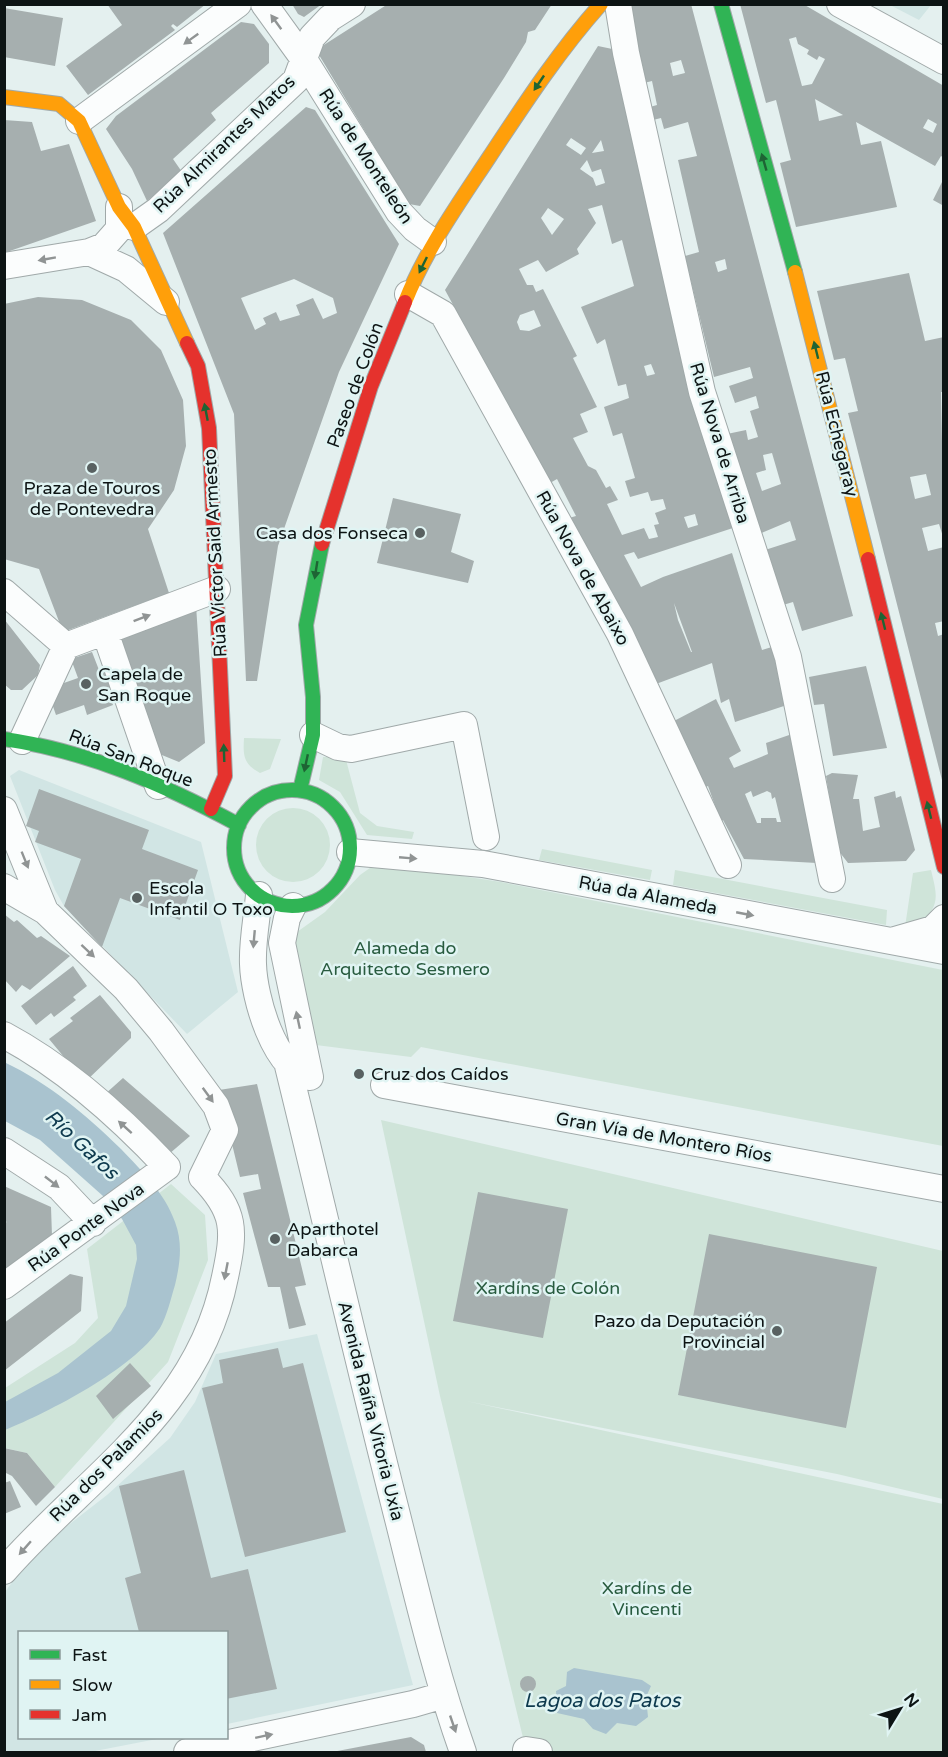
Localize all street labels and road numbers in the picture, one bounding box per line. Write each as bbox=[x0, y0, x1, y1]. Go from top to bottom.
street label: Rúa Almirantes Matos bbox=[148, 70, 300, 218]
street label: Rúa de Monteleón bbox=[314, 84, 418, 228]
street label: Paseo de Colón bbox=[322, 319, 388, 451]
street label: Rúa Nova de Arriba bbox=[685, 360, 755, 526]
street label: Rúa Echegaray bbox=[811, 369, 863, 499]
street label: Rúa Víctor Said Armesto bbox=[199, 448, 231, 658]
street label: Rúa Nova de Abaixo bbox=[531, 487, 635, 649]
street label: Rúa San Roque bbox=[66, 724, 196, 792]
street label: Rúa da Alameda bbox=[577, 871, 719, 919]
street label: Gran Vía de Montero Ríos bbox=[554, 1107, 774, 1167]
street label: Rúa Ponte Nova bbox=[24, 1177, 148, 1277]
street label: Avenida Raíña Vitoria Uxía bbox=[333, 1299, 409, 1523]
street label: Rúa dos Palamios bbox=[45, 1404, 167, 1526]

